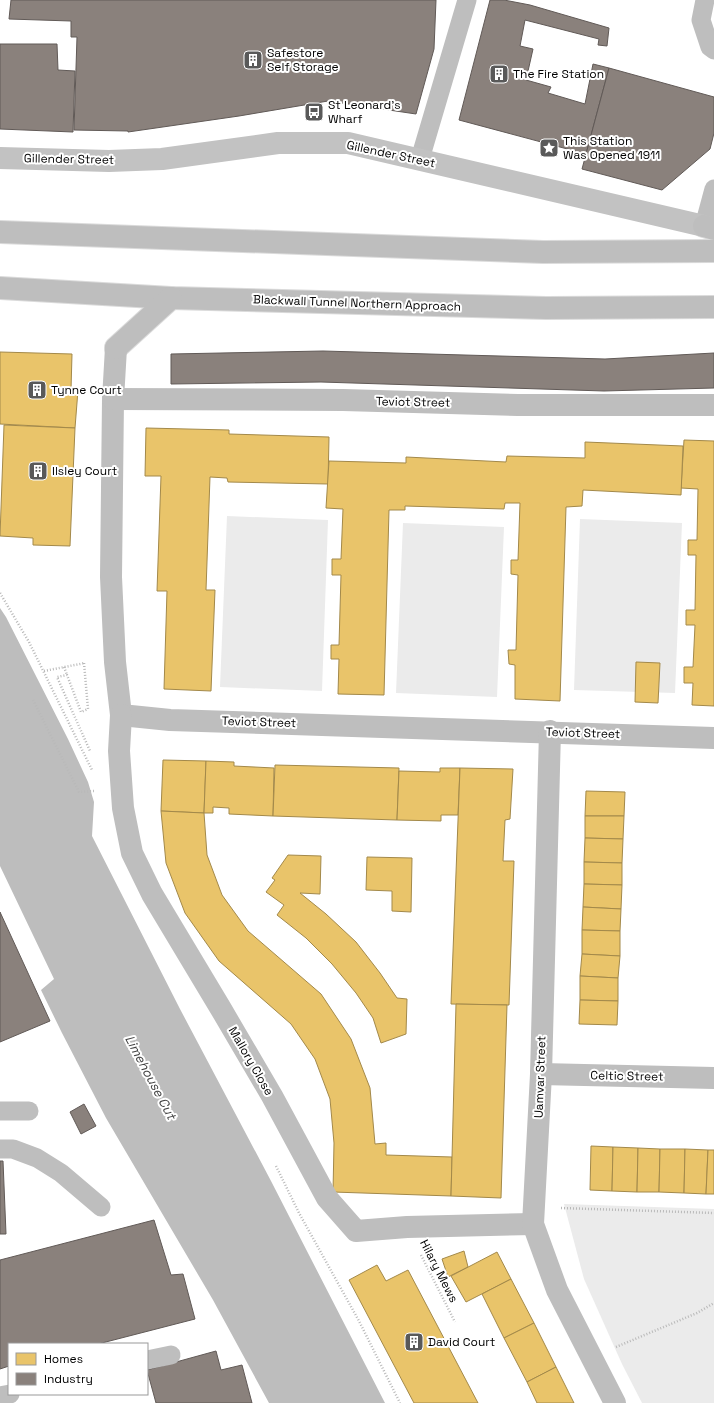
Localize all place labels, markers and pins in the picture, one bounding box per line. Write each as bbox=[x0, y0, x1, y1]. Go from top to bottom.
place label: Safestore Self Storage bbox=[267, 45, 339, 75]
building icon: Safestore Self Storage bbox=[242, 49, 264, 71]
building icon: The Fire Station bbox=[488, 63, 510, 85]
place label: The Fire Station bbox=[513, 66, 604, 82]
place label: St Leonard's Wharf bbox=[328, 97, 401, 127]
bus stop icon: St Leonard's Wharf bbox=[303, 101, 325, 123]
place label: This Station Was Opened 1911 bbox=[563, 133, 660, 163]
place icon: This Station Was Opened 1911 bbox=[538, 137, 560, 159]
building icon: Tynne Court bbox=[26, 379, 48, 401]
place label: Tynne Court bbox=[51, 382, 122, 398]
building icon: Ilsley Court bbox=[27, 460, 49, 482]
place label: Ilsley Court bbox=[52, 463, 117, 479]
building icon: David Court bbox=[403, 1331, 425, 1353]
place label: David Court bbox=[428, 1334, 495, 1350]

